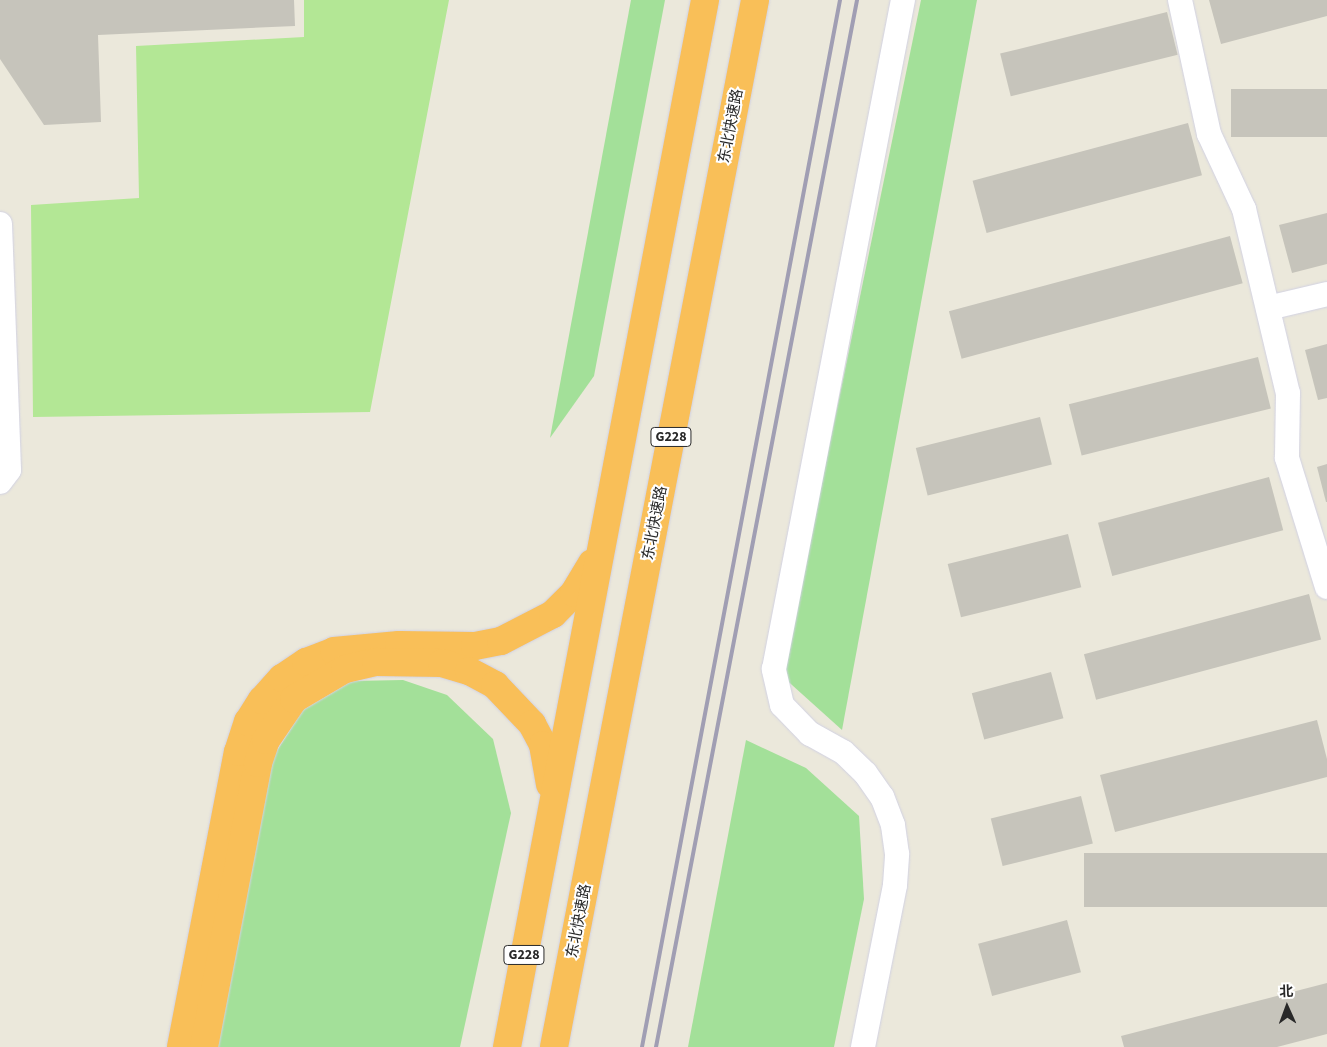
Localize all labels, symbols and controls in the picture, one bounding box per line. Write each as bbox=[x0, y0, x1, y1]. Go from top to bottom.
street label: 东北快速路 bbox=[715, 87, 747, 165]
road number: G228 bbox=[650, 426, 692, 448]
street label: 东北快速路 bbox=[639, 484, 671, 562]
street label: 东北快速路 bbox=[563, 882, 595, 960]
road number: G228 bbox=[503, 944, 545, 966]
north arrow bbox=[1262, 982, 1312, 1032]
text: 北 bbox=[1279, 982, 1294, 1002]

